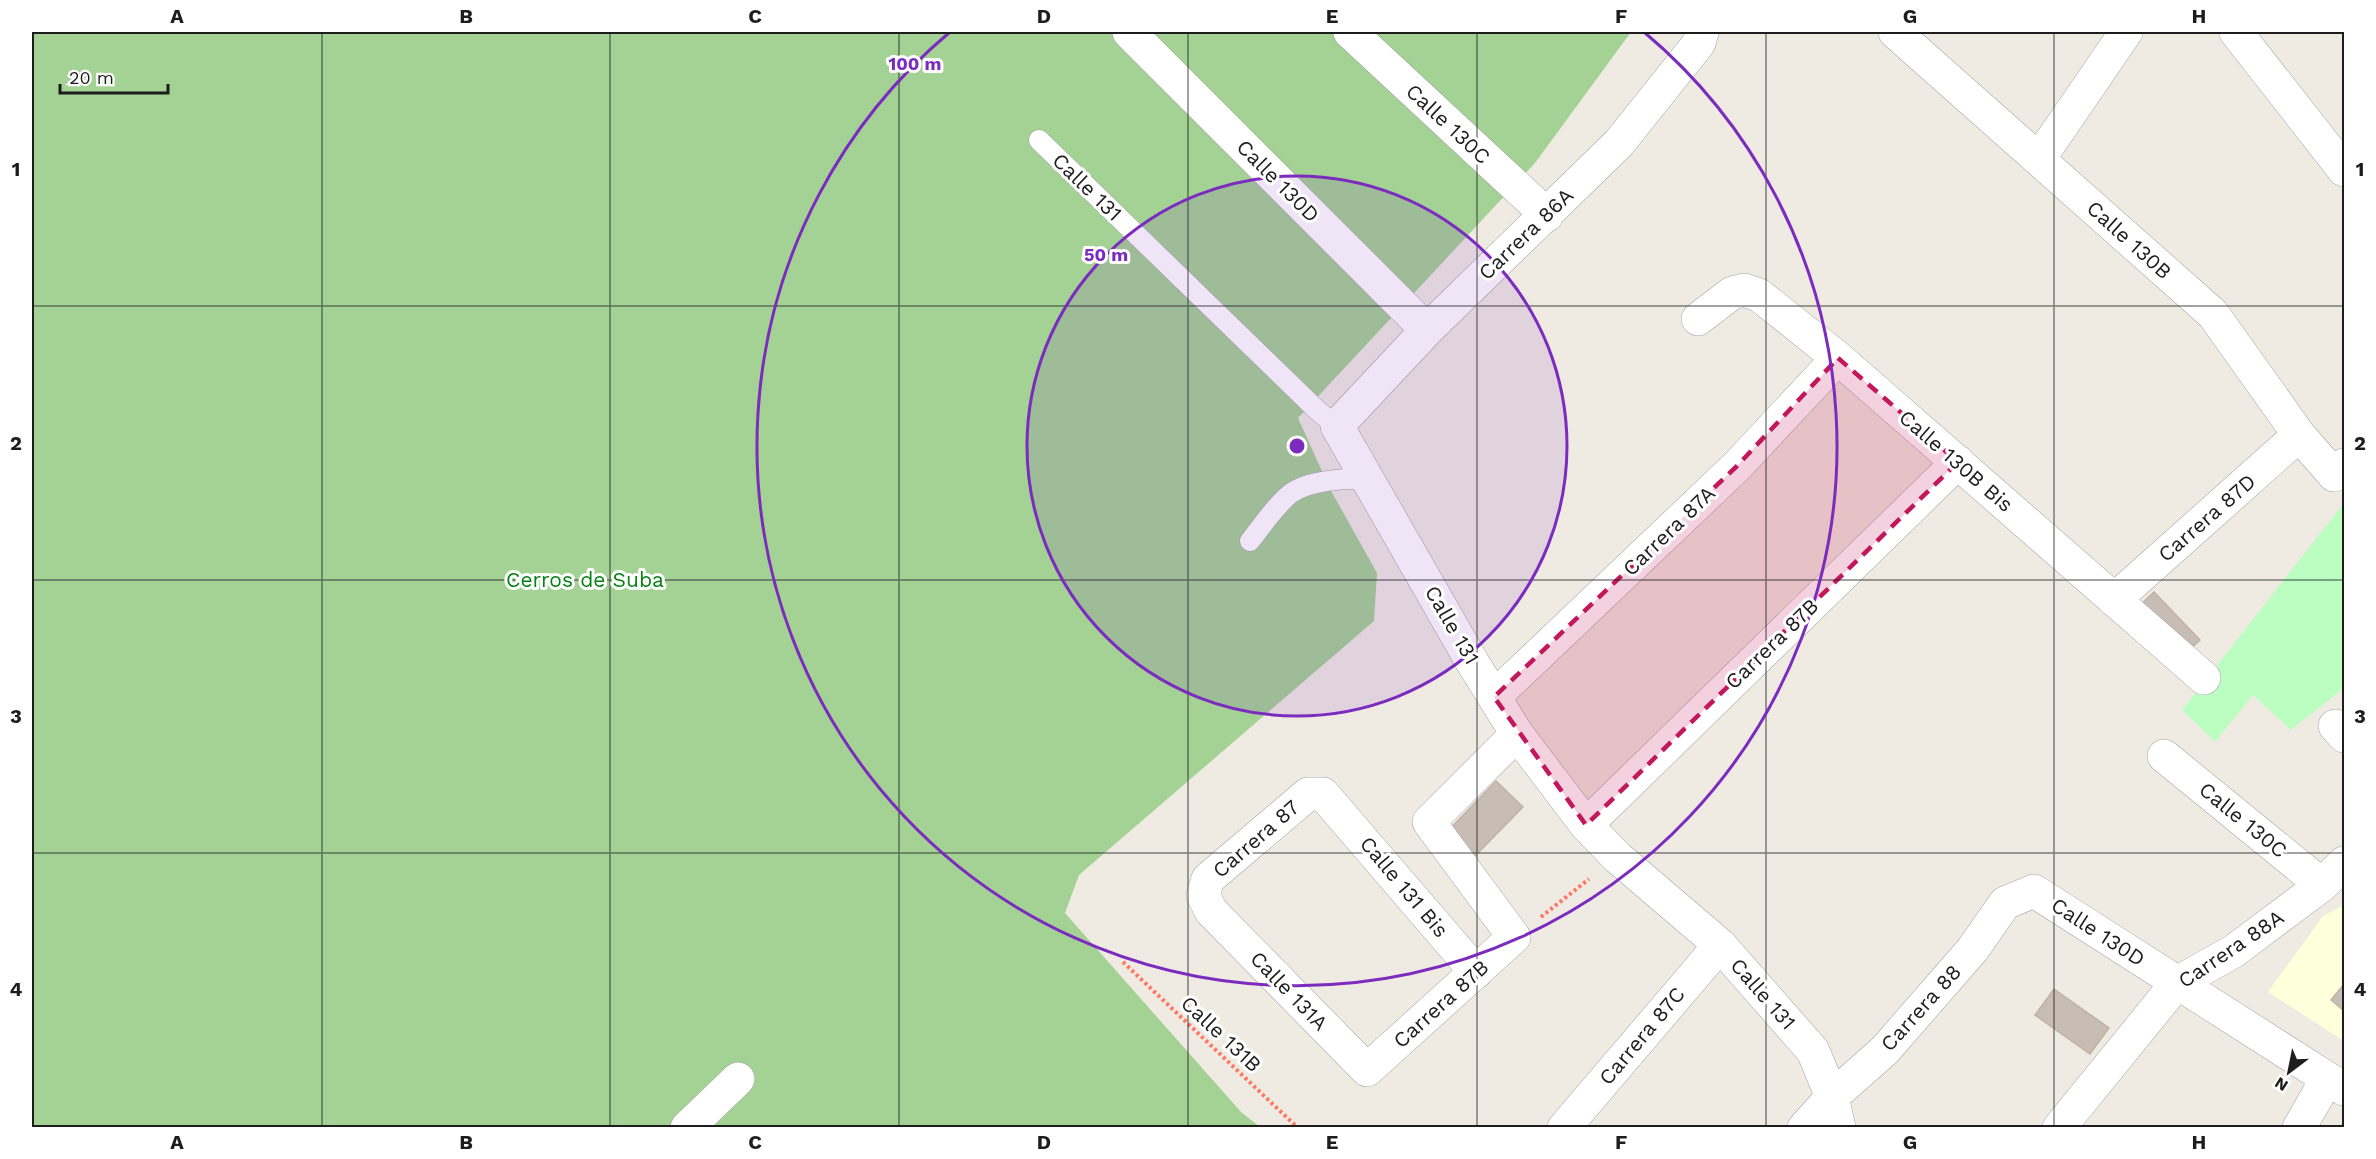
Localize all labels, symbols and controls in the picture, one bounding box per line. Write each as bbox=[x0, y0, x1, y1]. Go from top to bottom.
text: A bbox=[170, 4, 184, 28]
text: B bbox=[459, 4, 473, 28]
text: C bbox=[748, 4, 762, 28]
text: D bbox=[1037, 4, 1051, 28]
text: E bbox=[1326, 4, 1338, 28]
text: F bbox=[1615, 4, 1627, 28]
text: G bbox=[1903, 4, 1917, 28]
text: H bbox=[2192, 4, 2206, 28]
text: 100 m bbox=[888, 53, 942, 74]
scale bar bbox=[60, 57, 168, 95]
text: 20 m bbox=[69, 67, 114, 88]
street label: Calle 130C bbox=[1401, 78, 1496, 169]
street label: Calle 130D bbox=[1232, 134, 1325, 227]
street label: Calle 131 bbox=[1048, 148, 1127, 226]
text: 1 bbox=[12, 157, 20, 181]
text: 1 bbox=[2356, 157, 2364, 181]
street label: Carrera 86A bbox=[1473, 182, 1578, 285]
street label: Calle 130B bbox=[2082, 195, 2177, 284]
text: 50 m bbox=[1084, 244, 1128, 265]
street label: Calle 130B Bis bbox=[1894, 404, 2018, 517]
text: 2 bbox=[10, 431, 22, 455]
text: 2 bbox=[2354, 431, 2366, 455]
centre of rings bbox=[1287, 436, 1307, 456]
street label: Carrera 87D bbox=[2153, 468, 2261, 567]
street label: Carrera 87A bbox=[1617, 480, 1720, 581]
park label: Cerros de Suba bbox=[506, 567, 664, 592]
street label: Calle 131 bbox=[1420, 581, 1485, 669]
street label: Carrera 87B bbox=[1720, 593, 1823, 694]
text: 3 bbox=[10, 704, 22, 728]
text: 3 bbox=[2354, 704, 2366, 728]
street label: Calle 130C bbox=[2194, 777, 2292, 863]
street label: Carrera 87 bbox=[1207, 794, 1304, 883]
street label: Calle 131 Bis bbox=[1355, 831, 1454, 942]
street label: Calle 130D bbox=[2047, 892, 2150, 971]
street label: Carrera 88A bbox=[2173, 904, 2288, 993]
street label: Calle 131A bbox=[1245, 946, 1333, 1036]
street label: Calle 131 bbox=[1726, 953, 1801, 1035]
street label: Carrera 87B bbox=[1388, 954, 1493, 1053]
street label: Carrera 88 bbox=[1875, 959, 1966, 1056]
text: 4 bbox=[10, 977, 23, 1001]
text: 4 bbox=[2354, 977, 2367, 1001]
street label: Carrera 87C bbox=[1593, 982, 1690, 1090]
street label: Calle 131B bbox=[1176, 990, 1267, 1077]
north arrow bbox=[2259, 1042, 2319, 1102]
text: N bbox=[2271, 1073, 2291, 1095]
text: A bbox=[170, 1130, 184, 1154]
text: B bbox=[459, 1130, 473, 1154]
text: C bbox=[748, 1130, 762, 1154]
text: D bbox=[1037, 1130, 1051, 1154]
text: E bbox=[1326, 1130, 1338, 1154]
text: F bbox=[1615, 1130, 1627, 1154]
text: G bbox=[1903, 1130, 1917, 1154]
text: H bbox=[2192, 1130, 2206, 1154]

